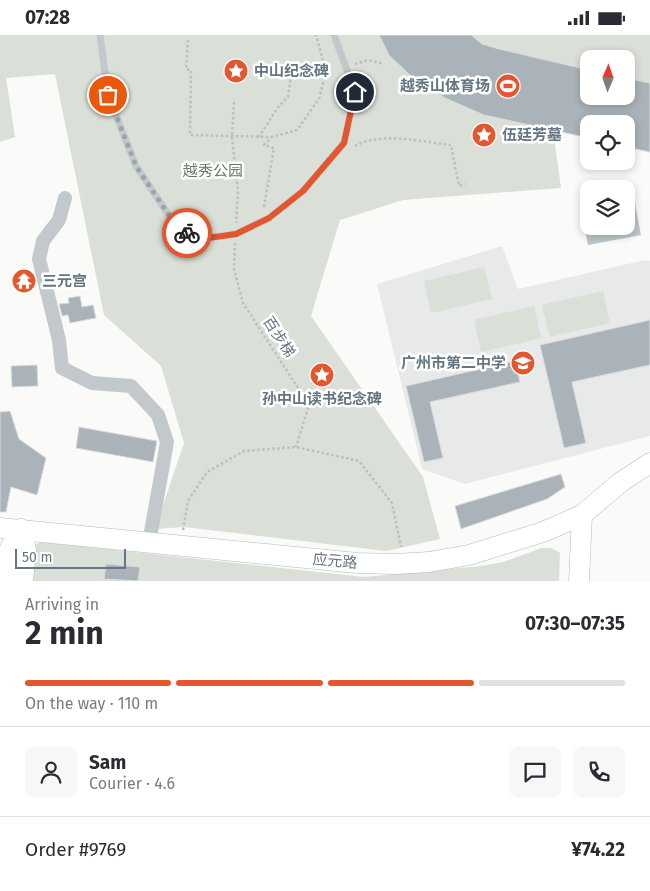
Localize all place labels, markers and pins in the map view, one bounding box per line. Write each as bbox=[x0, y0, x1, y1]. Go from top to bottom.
place icon: 中山纪念碑 bbox=[223, 58, 249, 84]
place label: 中山纪念碑 bbox=[254, 62, 329, 80]
pin bbox=[334, 71, 376, 113]
sports icon: 越秀山体育场 bbox=[495, 73, 521, 99]
pin bbox=[87, 74, 129, 116]
place label: 越秀山体育场 bbox=[400, 77, 490, 95]
place icon: 伍廷芳墓 bbox=[471, 122, 497, 148]
place label: 伍廷芳墓 bbox=[502, 126, 562, 144]
temple icon: 三元宫 bbox=[11, 268, 37, 294]
place label: 三元宫 bbox=[42, 272, 87, 290]
school or university icon: 广州市第二中学 bbox=[510, 350, 536, 376]
place label: 广州市第二中学 bbox=[401, 354, 506, 372]
place icon: 孙中山读书纪念碑 bbox=[309, 362, 335, 388]
place label: 孙中山读书纪念碑 bbox=[262, 390, 382, 408]

